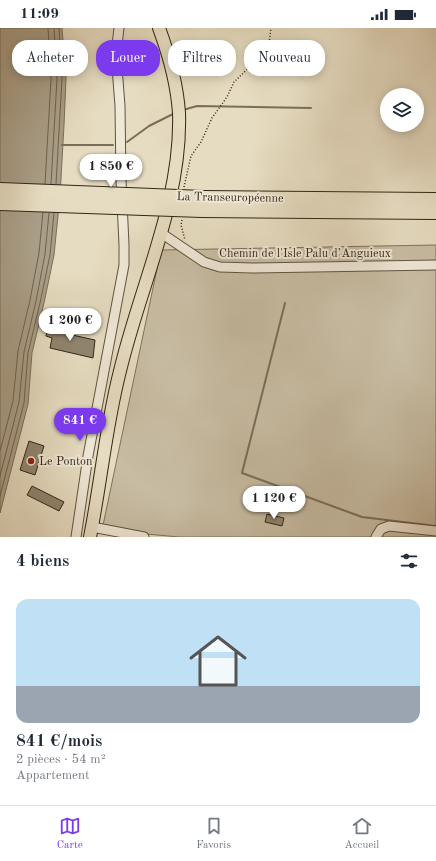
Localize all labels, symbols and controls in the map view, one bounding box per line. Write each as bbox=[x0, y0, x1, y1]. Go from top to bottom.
text: 11:09 bbox=[20, 7, 59, 22]
chip: Acheter bbox=[12, 40, 88, 76]
chip: Louer bbox=[96, 40, 160, 76]
chip: Filtres bbox=[168, 40, 236, 76]
chip: Nouveau bbox=[244, 40, 325, 76]
map controls bbox=[380, 88, 424, 132]
button: layers bbox=[380, 88, 424, 132]
pin: 1 850 € bbox=[74, 154, 148, 188]
text: 1 850 € bbox=[89, 160, 133, 173]
street label: La Transeuropéenne bbox=[176, 191, 284, 205]
street label: Chemin de l'Isle Palu d’Anguieux bbox=[219, 248, 391, 260]
pin: 1 200 € bbox=[33, 308, 107, 342]
text: 1 200 € bbox=[48, 314, 92, 327]
pin: 841 € bbox=[52, 408, 108, 442]
text: 841 € bbox=[63, 414, 97, 427]
marker: Le Ponton bbox=[26, 456, 36, 466]
place label: Le Ponton bbox=[39, 456, 93, 468]
pin: 1 120 € bbox=[237, 486, 311, 520]
text: 1 120 € bbox=[252, 492, 296, 505]
icon: filters bbox=[398, 550, 420, 572]
text: 4 biens bbox=[16, 553, 69, 570]
icon: home bbox=[182, 625, 254, 697]
text: 841 €/mois bbox=[16, 733, 102, 750]
text: 2 pièces · 54 m² bbox=[16, 753, 106, 766]
text: Appartement bbox=[16, 769, 90, 782]
tab: Carte bbox=[57, 815, 83, 853]
tab: Favoris bbox=[196, 815, 231, 853]
tab: Accueil bbox=[344, 815, 379, 853]

